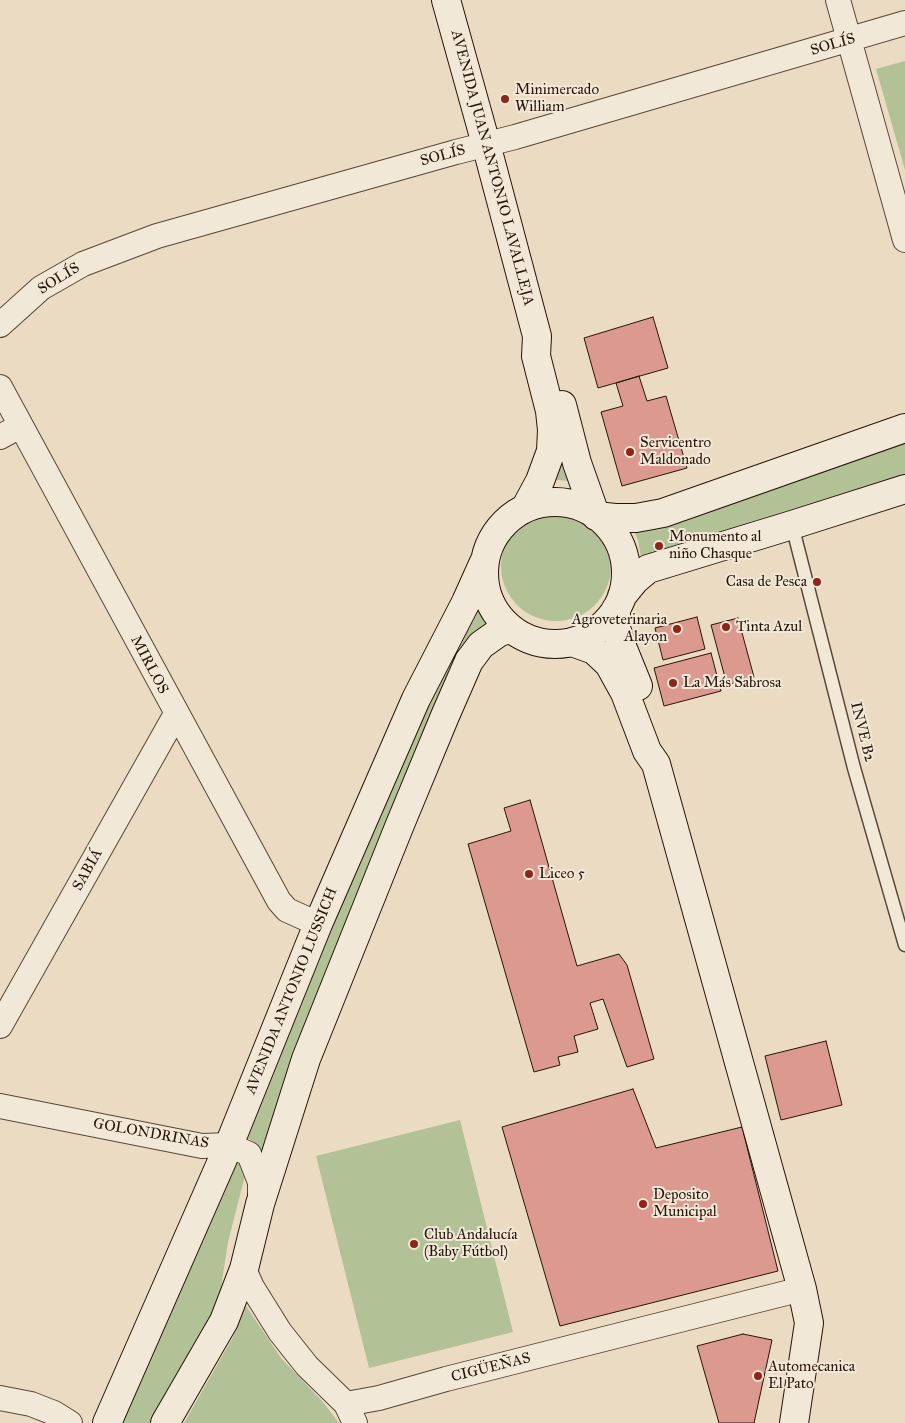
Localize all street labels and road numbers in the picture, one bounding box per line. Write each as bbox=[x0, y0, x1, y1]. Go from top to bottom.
street label: AVENIDA JUAN ANTONIO LAVALLEJA bbox=[446, 28, 538, 308]
street label: SOLÍS bbox=[808, 30, 858, 60]
street label: SOLÍS bbox=[418, 141, 468, 171]
street label: SOLÍS bbox=[35, 259, 83, 299]
street label: MIRLOS bbox=[126, 633, 172, 697]
street label: INVE B2 bbox=[846, 700, 878, 764]
street label: SABIÁ bbox=[69, 846, 107, 894]
street label: AVENIDA ANTONIO LUSSICH bbox=[242, 885, 342, 1097]
street label: GOLONDRINAS bbox=[92, 1115, 210, 1153]
street label: CIGÜEÑAS bbox=[449, 1349, 533, 1387]

